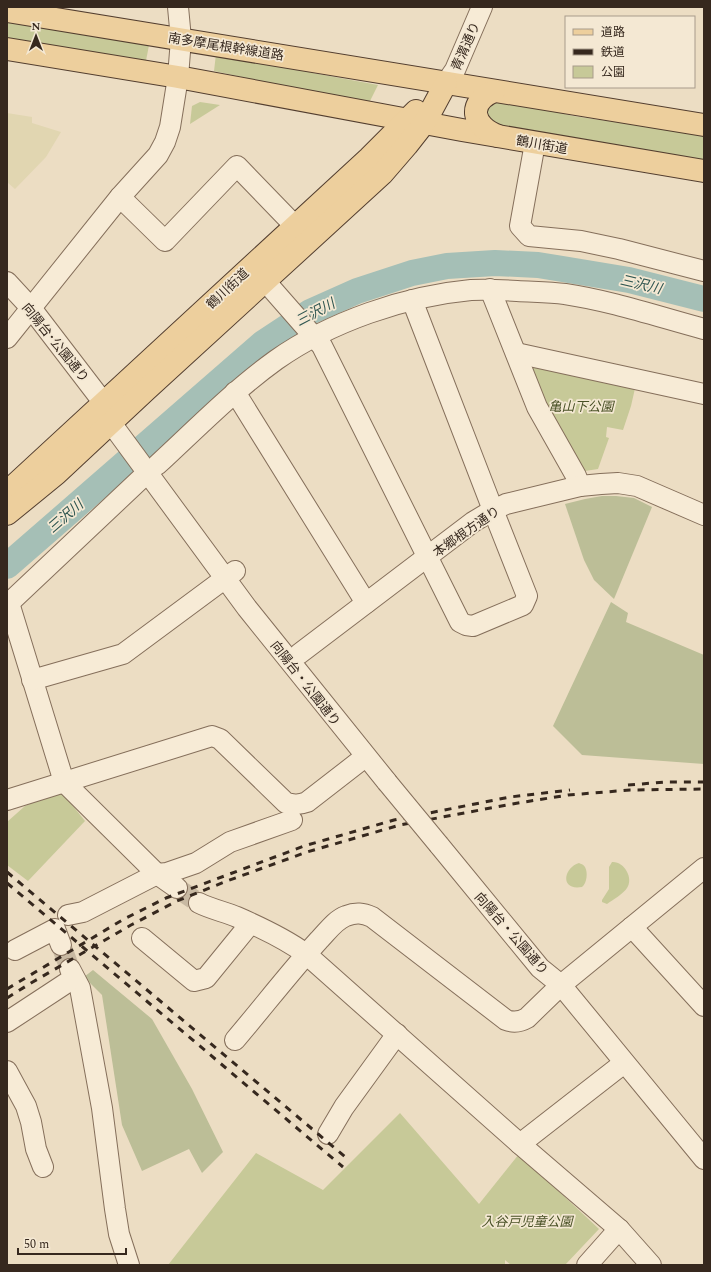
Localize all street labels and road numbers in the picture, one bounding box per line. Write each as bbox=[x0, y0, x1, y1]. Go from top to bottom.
street label: 青渭通り bbox=[446, 19, 486, 74]
street label: 南多摩尾根幹線道路 bbox=[166, 28, 285, 66]
street label: 鶴川街道 bbox=[514, 131, 569, 159]
street label: 鶴川街道 bbox=[202, 264, 254, 314]
street label: 向陽台･公園通り bbox=[17, 298, 94, 387]
street label: 本郷根方通り bbox=[429, 501, 504, 562]
street label: 向陽台・公園通り bbox=[265, 636, 345, 731]
street label: 向陽台・公園通り bbox=[470, 888, 553, 979]

